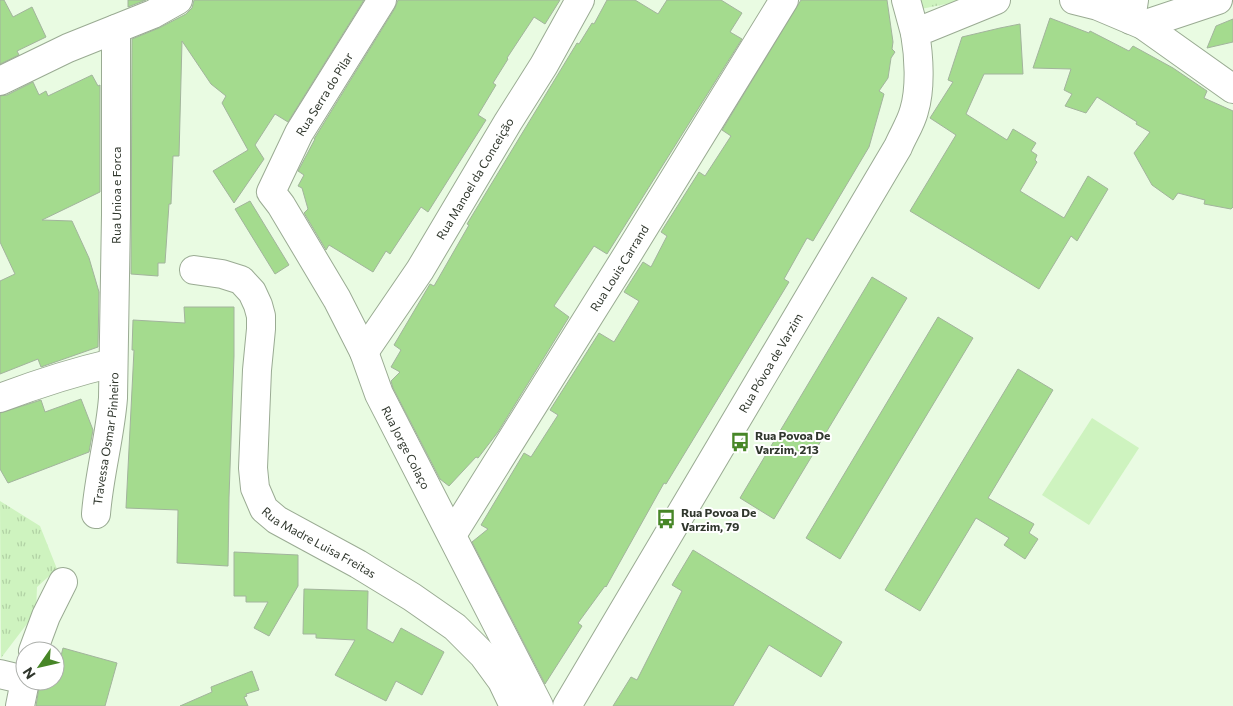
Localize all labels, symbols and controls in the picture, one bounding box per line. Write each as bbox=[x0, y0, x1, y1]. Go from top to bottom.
street label: Rua Serra do Pilar bbox=[293, 50, 355, 138]
street label: Rua Manoel da Conceição bbox=[433, 115, 516, 242]
street label: Rua Unioa e Forca bbox=[109, 147, 123, 244]
street label: Rua Louis Carrand bbox=[587, 222, 651, 314]
street label: Rua Póvoa de Varzim bbox=[735, 310, 805, 415]
street label: Travessa Osmar Pinheiro bbox=[90, 372, 120, 506]
street label: Rua Jorge Colaço bbox=[379, 403, 434, 491]
place label: Rua Povoa De Varzim, 213 bbox=[755, 428, 830, 456]
bus stop icon: Rua Povoa De Varzim, 213 bbox=[729, 431, 751, 453]
street label: Rua Madre Luisa Freitas bbox=[259, 504, 379, 580]
place label: Rua Povoa De Varzim, 79 bbox=[681, 505, 756, 533]
bus stop icon: Rua Povoa De Varzim, 79 bbox=[655, 508, 677, 530]
north arrow bbox=[15, 641, 65, 691]
text: N bbox=[19, 664, 39, 683]

